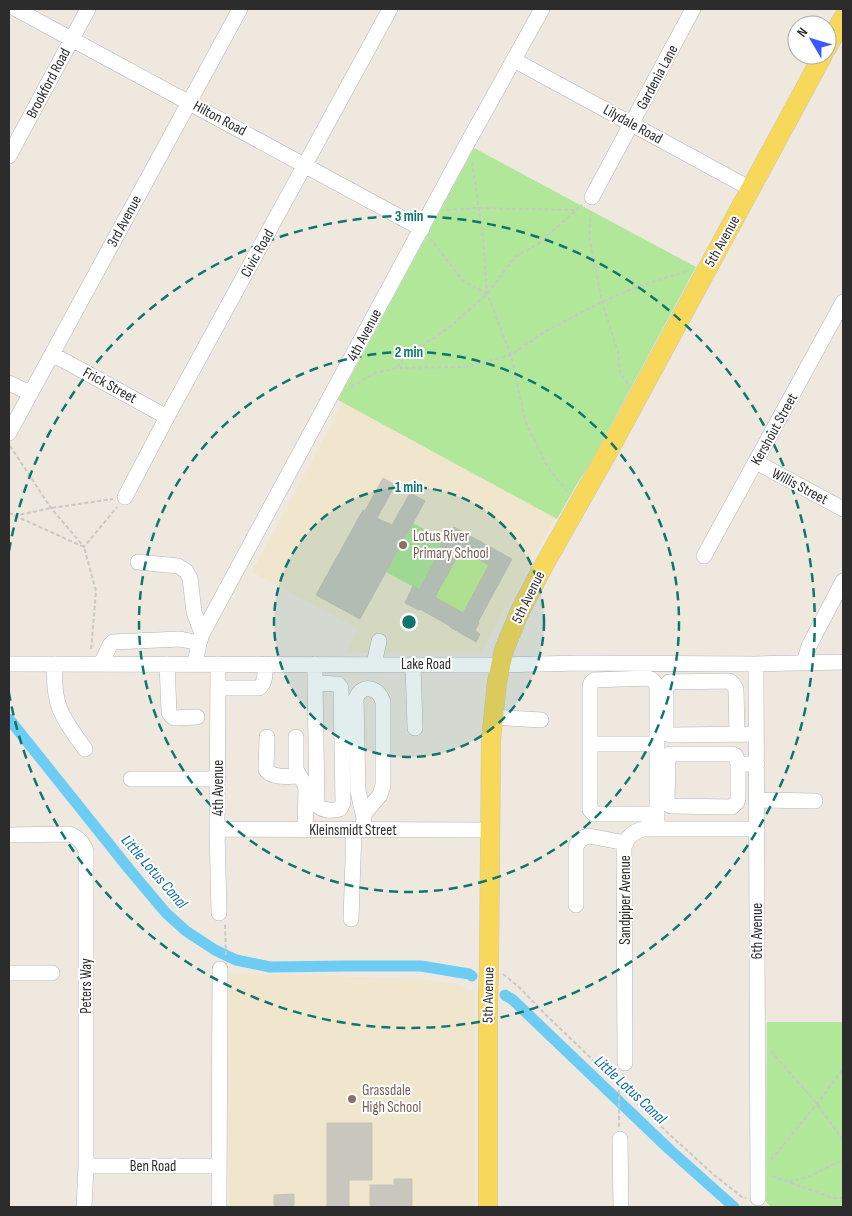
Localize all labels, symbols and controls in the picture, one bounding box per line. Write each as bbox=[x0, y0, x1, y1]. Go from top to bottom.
north arrow bbox=[787, 15, 837, 65]
text: N bbox=[793, 24, 811, 40]
street label: Gardenia Lane bbox=[632, 42, 682, 113]
street label: Brookford Road bbox=[22, 45, 75, 122]
street label: Hilton Road bbox=[190, 97, 250, 140]
street label: Lilydale Road bbox=[600, 100, 666, 149]
street label: 3rd Avenue bbox=[103, 192, 146, 250]
text: 3 min bbox=[395, 207, 423, 226]
street label: 5th Avenue bbox=[701, 212, 744, 270]
street label: Civic Road bbox=[237, 226, 278, 281]
street label: 4th Avenue bbox=[343, 306, 386, 365]
text: 2 min bbox=[395, 343, 423, 362]
street label: Frick Street bbox=[80, 363, 140, 408]
street label: Kershout Street bbox=[747, 389, 802, 469]
street label: Willis Street bbox=[769, 464, 831, 509]
text: 1 min bbox=[395, 478, 423, 497]
place label: Lotus River Primary School bbox=[413, 527, 489, 563]
marker: Lotus River Primary School bbox=[397, 539, 409, 551]
street label: 5th Avenue bbox=[508, 568, 549, 627]
centre of rings bbox=[400, 613, 418, 631]
street label: Lake Road bbox=[401, 655, 451, 674]
street label: 4th Avenue bbox=[209, 760, 228, 816]
street label: Kleinsmidt Street bbox=[309, 821, 397, 840]
water label: Little Lotus Canal bbox=[117, 831, 192, 914]
street label: Sandpiper Avenue bbox=[616, 855, 635, 945]
street label: 6th Avenue bbox=[748, 903, 767, 959]
street label: Peters Way bbox=[77, 958, 96, 1014]
street label: 5th Avenue bbox=[479, 967, 498, 1023]
water label: Little Lotus Canal bbox=[590, 1052, 671, 1129]
place label: Grassdale High School bbox=[362, 1081, 421, 1117]
marker: Grassdale High School bbox=[346, 1093, 358, 1105]
street label: Ben Road bbox=[130, 1157, 176, 1176]

